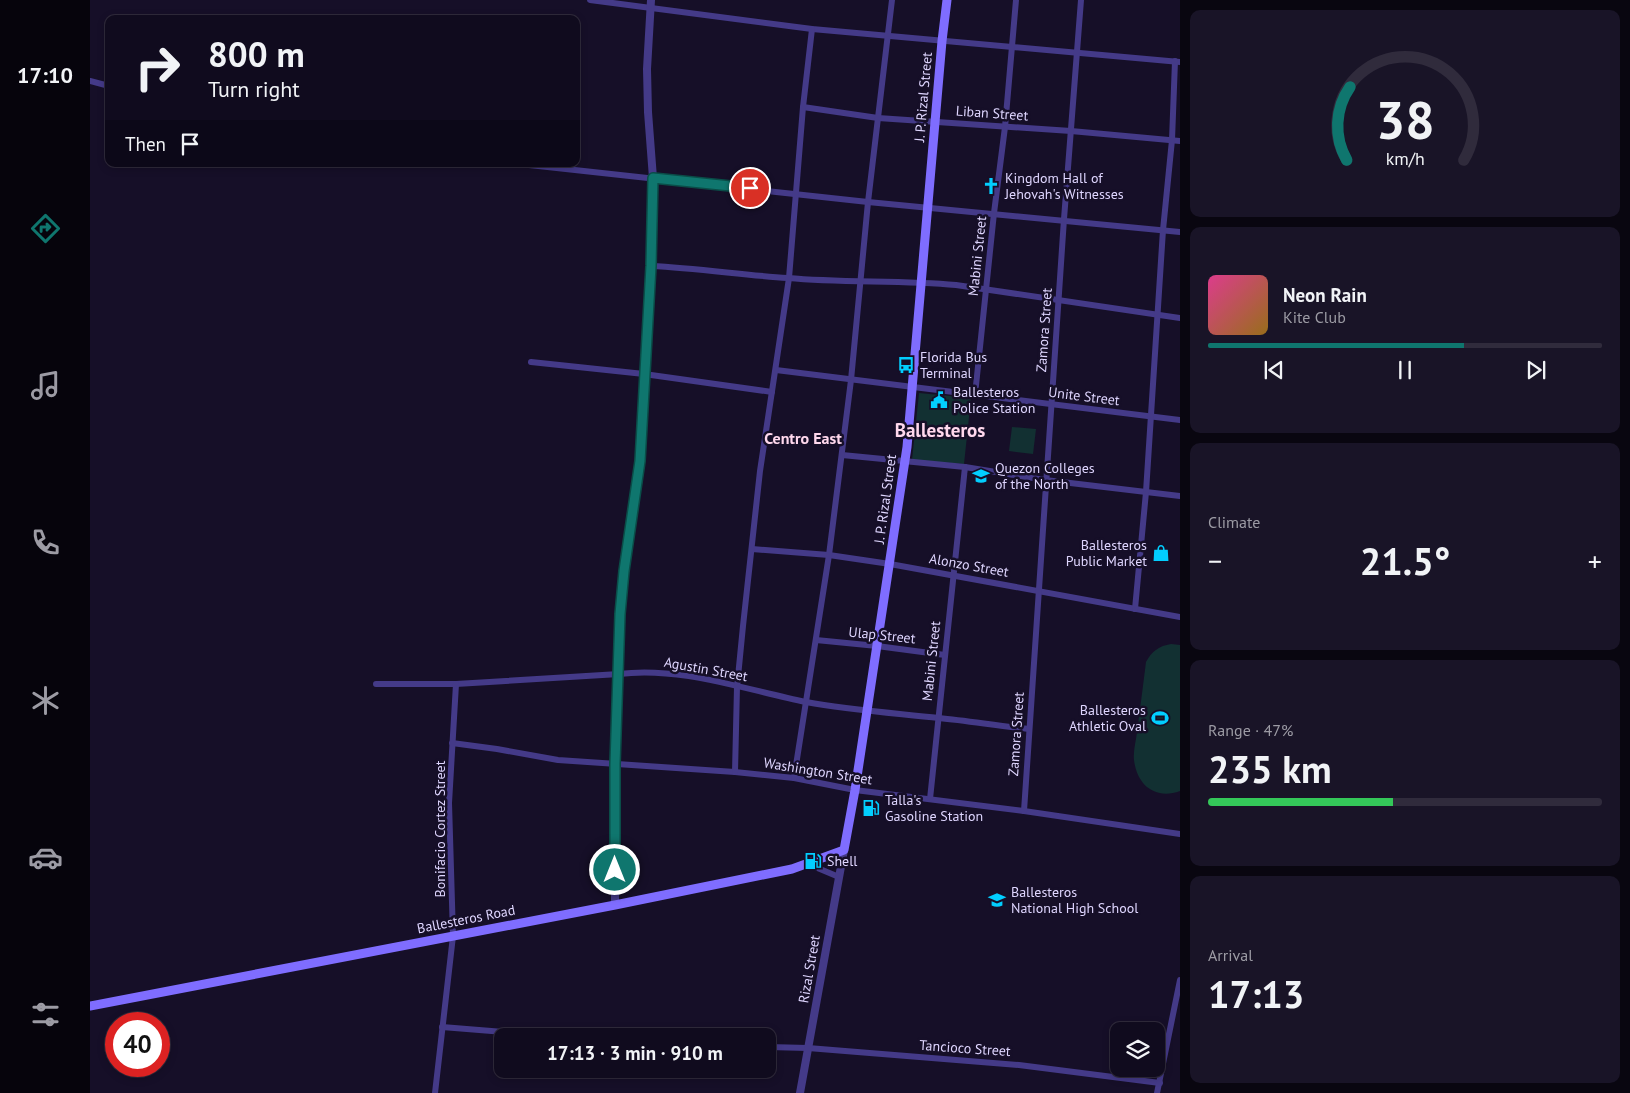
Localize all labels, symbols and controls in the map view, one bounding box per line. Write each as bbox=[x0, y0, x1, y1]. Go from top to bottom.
text: 800 m bbox=[208, 31, 305, 77]
icon: right bbox=[125, 35, 190, 100]
street label: J. P. Rizal Street bbox=[910, 51, 936, 144]
text: 17:10 bbox=[17, 61, 73, 89]
text: Turn right bbox=[208, 75, 300, 103]
text: 38 bbox=[1376, 86, 1434, 153]
street label: Liban Street bbox=[955, 101, 1029, 125]
icon: arrive bbox=[176, 130, 204, 158]
text: Then bbox=[125, 132, 166, 156]
text: km/h bbox=[1385, 147, 1425, 170]
pin bbox=[729, 167, 771, 209]
place label: Kingdom Hall of Jehovah's Witnesses bbox=[1004, 169, 1124, 203]
icon: arrive bbox=[736, 174, 764, 202]
church icon: Kingdom Hall of Jehovah's Witnesses bbox=[981, 176, 1001, 196]
icon: directions bbox=[28, 211, 63, 246]
street label: Mabini Street bbox=[964, 215, 990, 297]
text: Neon Rain bbox=[1283, 283, 1367, 307]
street label: Zamora Street bbox=[1032, 287, 1056, 373]
text: Kite Club bbox=[1283, 307, 1346, 327]
place label: Florida Bus Terminal bbox=[920, 348, 987, 382]
bus stop icon: Florida Bus Terminal bbox=[896, 355, 916, 375]
icon: previous bbox=[1260, 356, 1288, 384]
icon: pause bbox=[1391, 356, 1419, 384]
icon: next bbox=[1522, 356, 1550, 384]
icon: music bbox=[28, 368, 63, 403]
place label: Ballesteros Police Station bbox=[953, 383, 1035, 417]
street label: Unite Street bbox=[1047, 383, 1121, 409]
public building icon: Ballesteros Police Station bbox=[929, 390, 949, 410]
district label: Ballesteros bbox=[895, 418, 985, 442]
district label: Centro East bbox=[764, 428, 842, 448]
street label: J. P. Rizal Street bbox=[870, 453, 900, 546]
place label: Quezon Colleges of the North bbox=[995, 459, 1095, 493]
school or university icon: Quezon Colleges of the North bbox=[971, 466, 991, 486]
text: Climate bbox=[1208, 512, 1260, 532]
icon: phone bbox=[28, 525, 63, 560]
place label: Ballesteros Public Market bbox=[1066, 536, 1147, 570]
text: 21.5° bbox=[1360, 536, 1450, 585]
text: − bbox=[1208, 542, 1222, 579]
text: + bbox=[1588, 542, 1602, 579]
shop icon: Ballesteros Public Market bbox=[1151, 543, 1171, 563]
street label: Alonzo Street bbox=[928, 549, 1010, 581]
street label: Mabini Street bbox=[918, 620, 944, 702]
street label: Ulap Street bbox=[848, 623, 917, 647]
street label: Agustin Street bbox=[663, 653, 749, 685]
icon: climate bbox=[28, 683, 63, 718]
street label: Zamora Street bbox=[1004, 691, 1028, 777]
place label: Ballesteros Athletic Oval bbox=[1069, 701, 1146, 735]
sports icon: Ballesteros Athletic Oval bbox=[1150, 708, 1170, 728]
text: Range · 47% bbox=[1208, 720, 1293, 740]
text: 235 km bbox=[1208, 744, 1332, 793]
street label: Washington Street bbox=[762, 754, 874, 789]
street label: Bonifacio Cortez Street bbox=[431, 760, 449, 897]
place label: Talla's Gasoline Station bbox=[885, 791, 983, 825]
fuel station icon: Talla's Gasoline Station bbox=[861, 798, 881, 818]
icon: car bbox=[28, 840, 63, 875]
position arrow bbox=[588, 843, 640, 895]
fuel station icon: Shell bbox=[803, 851, 823, 871]
place label: Shell bbox=[827, 852, 857, 870]
place label: Ballesteros National High School bbox=[1011, 883, 1138, 917]
school or university icon: Ballesteros National High School bbox=[987, 890, 1007, 910]
street label: Ballesteros Road bbox=[415, 901, 517, 937]
street label: Rizal Street bbox=[794, 933, 824, 1004]
text: Arrival bbox=[1208, 945, 1253, 965]
text: 17:13 bbox=[1208, 969, 1304, 1018]
icon: filters bbox=[28, 997, 63, 1032]
speed limit sign: 40 bbox=[105, 1012, 170, 1077]
map controls bbox=[1110, 1022, 1165, 1077]
button: layers bbox=[1110, 1022, 1165, 1077]
street label: Tancioco Street bbox=[919, 1036, 1011, 1060]
text: 17:13 · 3 min · 910 m bbox=[547, 1041, 723, 1065]

